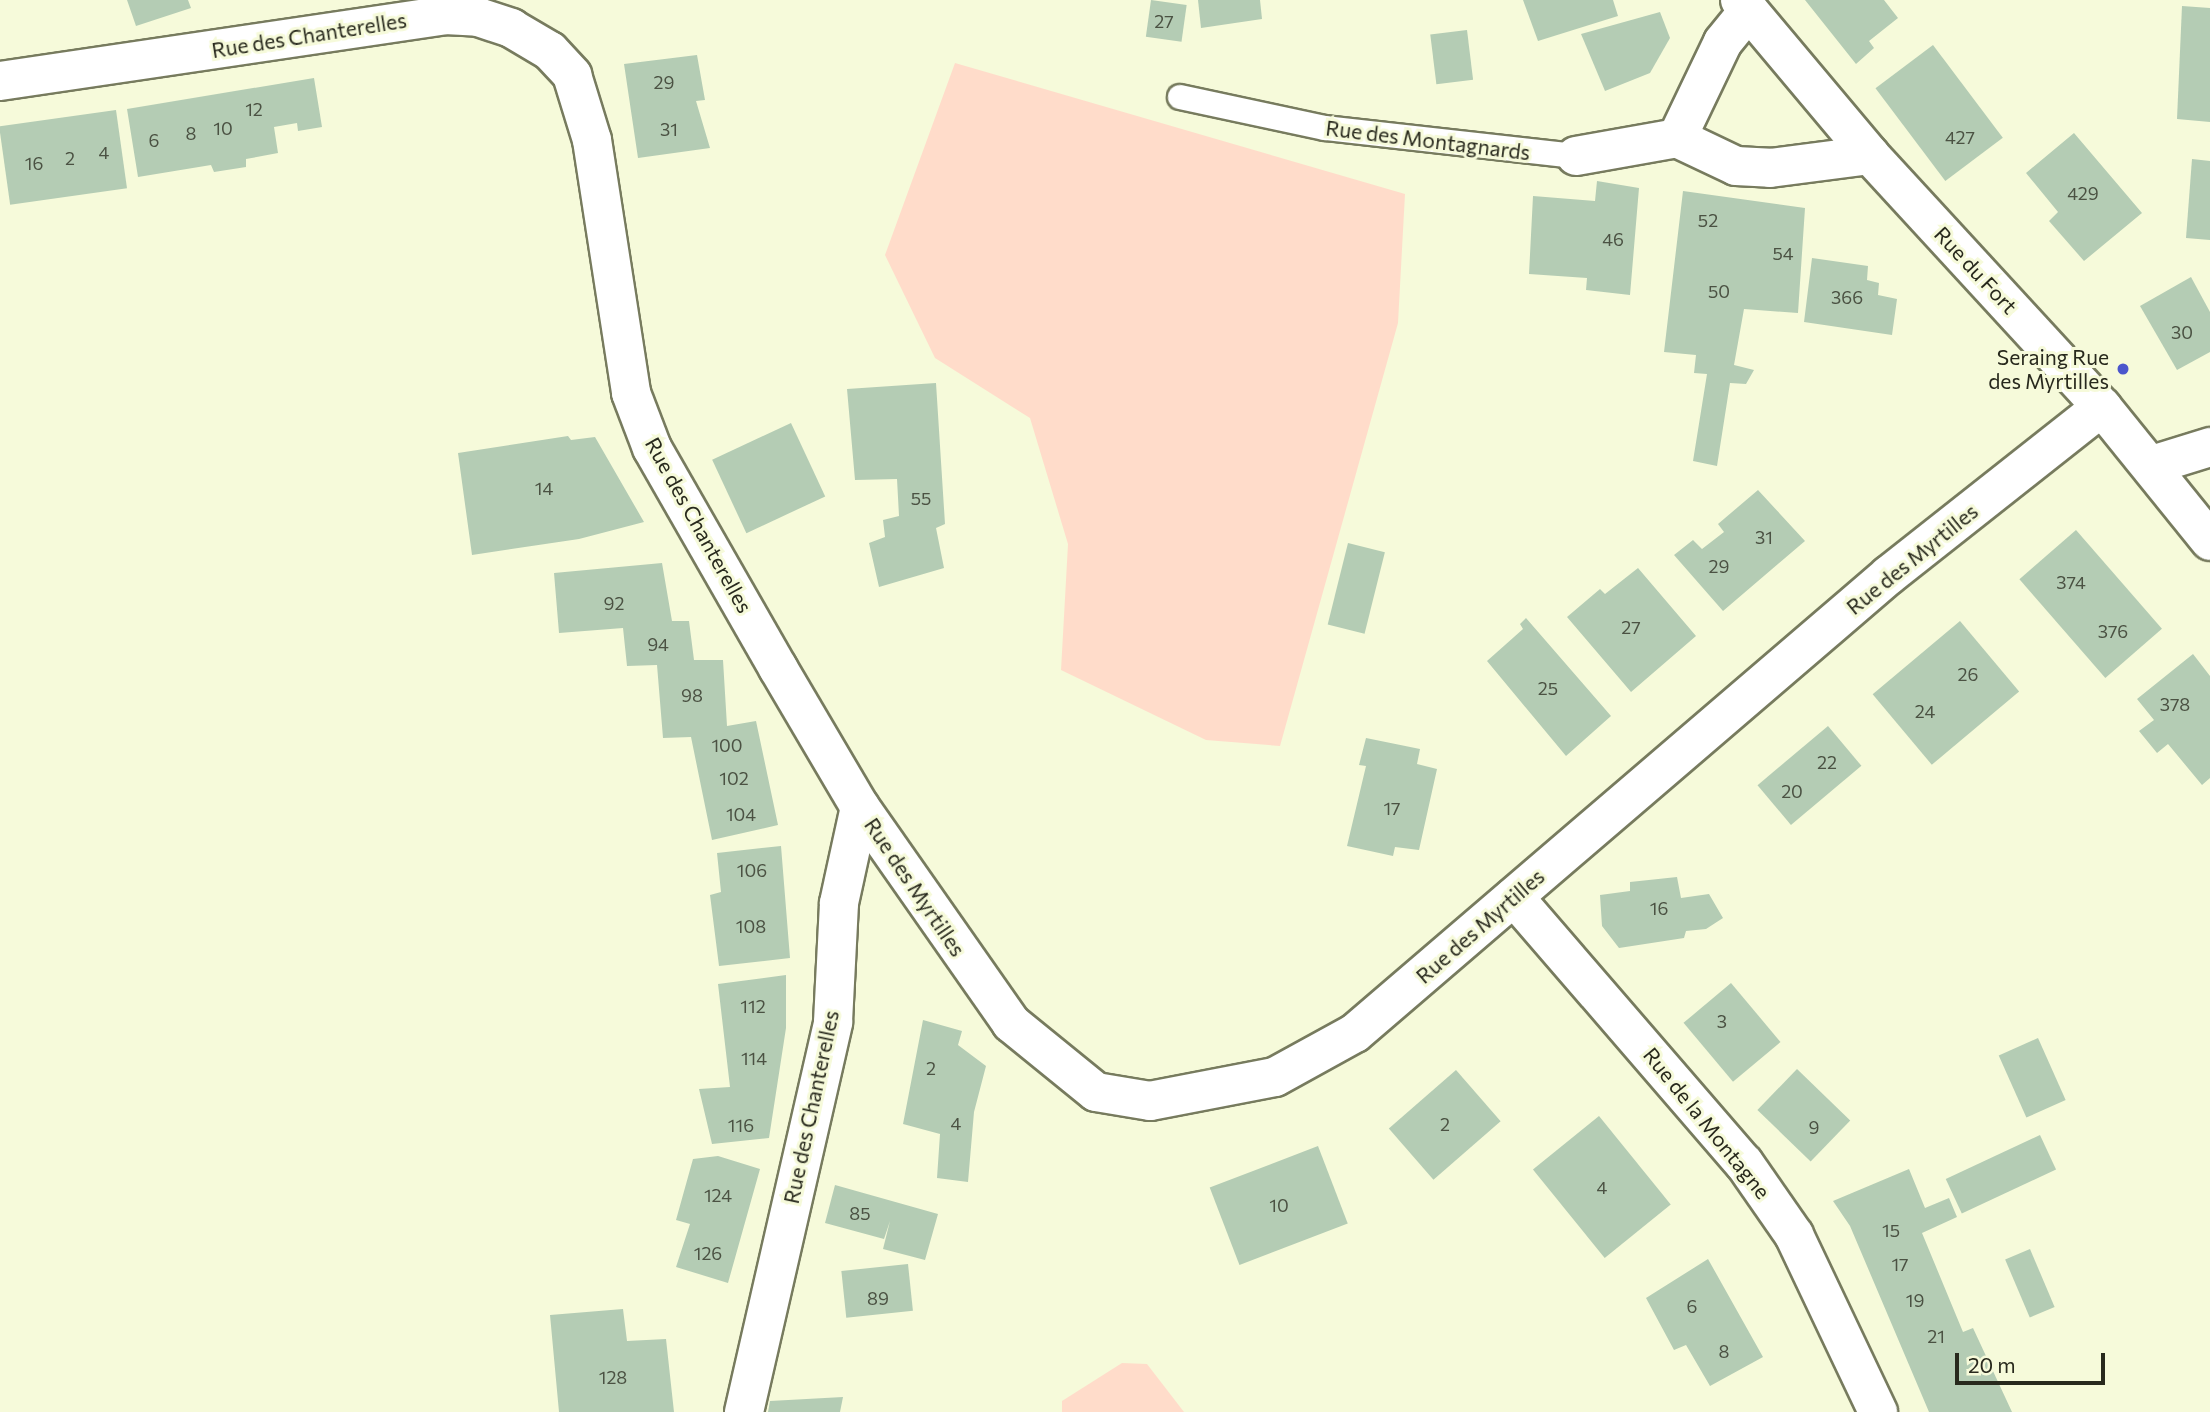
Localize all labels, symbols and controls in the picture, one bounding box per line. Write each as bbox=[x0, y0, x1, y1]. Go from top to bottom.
street label: Rue des Chanterelles bbox=[210, 7, 408, 63]
house number: 27 bbox=[1154, 10, 1174, 32]
house number: 29 bbox=[654, 71, 674, 93]
house number: 12 bbox=[245, 98, 263, 120]
street label: Rue des Montagnards bbox=[1324, 115, 1532, 165]
house number: 10 bbox=[213, 117, 233, 139]
house number: 31 bbox=[660, 118, 678, 140]
house number: 8 bbox=[186, 122, 196, 144]
house number: 427 bbox=[1945, 126, 1975, 148]
house number: 6 bbox=[149, 129, 159, 151]
house number: 4 bbox=[99, 141, 109, 163]
house number: 2 bbox=[65, 147, 75, 169]
house number: 16 bbox=[25, 152, 43, 174]
house number: 429 bbox=[2067, 182, 2099, 204]
house number: 52 bbox=[1698, 209, 1718, 231]
street label: Rue du Fort bbox=[1929, 221, 2023, 319]
house number: 46 bbox=[1602, 228, 1624, 250]
house number: 54 bbox=[1772, 242, 1794, 264]
house number: 50 bbox=[1708, 280, 1730, 302]
house number: 366 bbox=[1831, 286, 1863, 308]
house number: 30 bbox=[2171, 321, 2193, 343]
place label: Seraing Rue des Myrtilles bbox=[1988, 344, 2109, 394]
marker: Seraing Rue des Myrtilles bbox=[2115, 361, 2131, 377]
street label: Rue des Chanterelles bbox=[640, 433, 758, 617]
house number: 14 bbox=[535, 477, 553, 499]
house number: 55 bbox=[911, 487, 931, 509]
street label: Rue des Myrtilles bbox=[1841, 498, 1983, 620]
house number: 31 bbox=[1755, 526, 1773, 548]
house number: 29 bbox=[1709, 555, 1729, 577]
house number: 374 bbox=[2056, 571, 2086, 593]
house number: 92 bbox=[604, 592, 624, 614]
house number: 27 bbox=[1621, 616, 1641, 638]
house number: 376 bbox=[2098, 620, 2128, 642]
house number: 94 bbox=[647, 633, 669, 655]
house number: 26 bbox=[1958, 663, 1978, 685]
house number: 25 bbox=[1538, 677, 1558, 699]
house number: 98 bbox=[681, 684, 703, 706]
house number: 378 bbox=[2160, 693, 2190, 715]
house number: 24 bbox=[1915, 700, 1935, 722]
house number: 100 bbox=[711, 734, 743, 756]
house number: 22 bbox=[1817, 751, 1837, 773]
house number: 102 bbox=[719, 767, 749, 789]
house number: 20 bbox=[1781, 780, 1803, 802]
house number: 17 bbox=[1383, 797, 1401, 819]
house number: 104 bbox=[726, 803, 756, 825]
street label: Rue des Myrtilles bbox=[859, 813, 971, 961]
house number: 106 bbox=[737, 859, 767, 881]
street label: Rue des Myrtilles bbox=[1411, 863, 1549, 989]
house number: 16 bbox=[1650, 897, 1668, 919]
house number: 108 bbox=[736, 915, 766, 937]
house number: 112 bbox=[740, 995, 766, 1017]
street label: Rue des Chanterelles bbox=[778, 1008, 844, 1206]
house number: 3 bbox=[1717, 1010, 1727, 1032]
street label: Rue de la Montagne bbox=[1638, 1042, 1776, 1204]
house number: 114 bbox=[741, 1047, 767, 1069]
house number: 2 bbox=[926, 1057, 936, 1079]
house number: 4 bbox=[951, 1112, 961, 1134]
house number: 2 bbox=[1440, 1113, 1450, 1135]
house number: 116 bbox=[728, 1114, 754, 1136]
house number: 9 bbox=[1809, 1116, 1819, 1138]
house number: 4 bbox=[1597, 1176, 1607, 1198]
house number: 124 bbox=[704, 1184, 732, 1206]
house number: 10 bbox=[1269, 1194, 1289, 1216]
house number: 85 bbox=[849, 1202, 871, 1224]
house number: 15 bbox=[1882, 1219, 1900, 1241]
house number: 126 bbox=[694, 1242, 722, 1264]
house number: 17 bbox=[1891, 1253, 1909, 1275]
house number: 89 bbox=[867, 1287, 889, 1309]
house number: 19 bbox=[1906, 1289, 1924, 1311]
house number: 6 bbox=[1687, 1295, 1697, 1317]
house number: 21 bbox=[1927, 1325, 1945, 1347]
scale bar bbox=[1958, 1338, 2108, 1382]
house number: 8 bbox=[1719, 1340, 1729, 1362]
text: 20 m bbox=[1968, 1352, 2016, 1377]
house number: 128 bbox=[599, 1366, 627, 1388]

